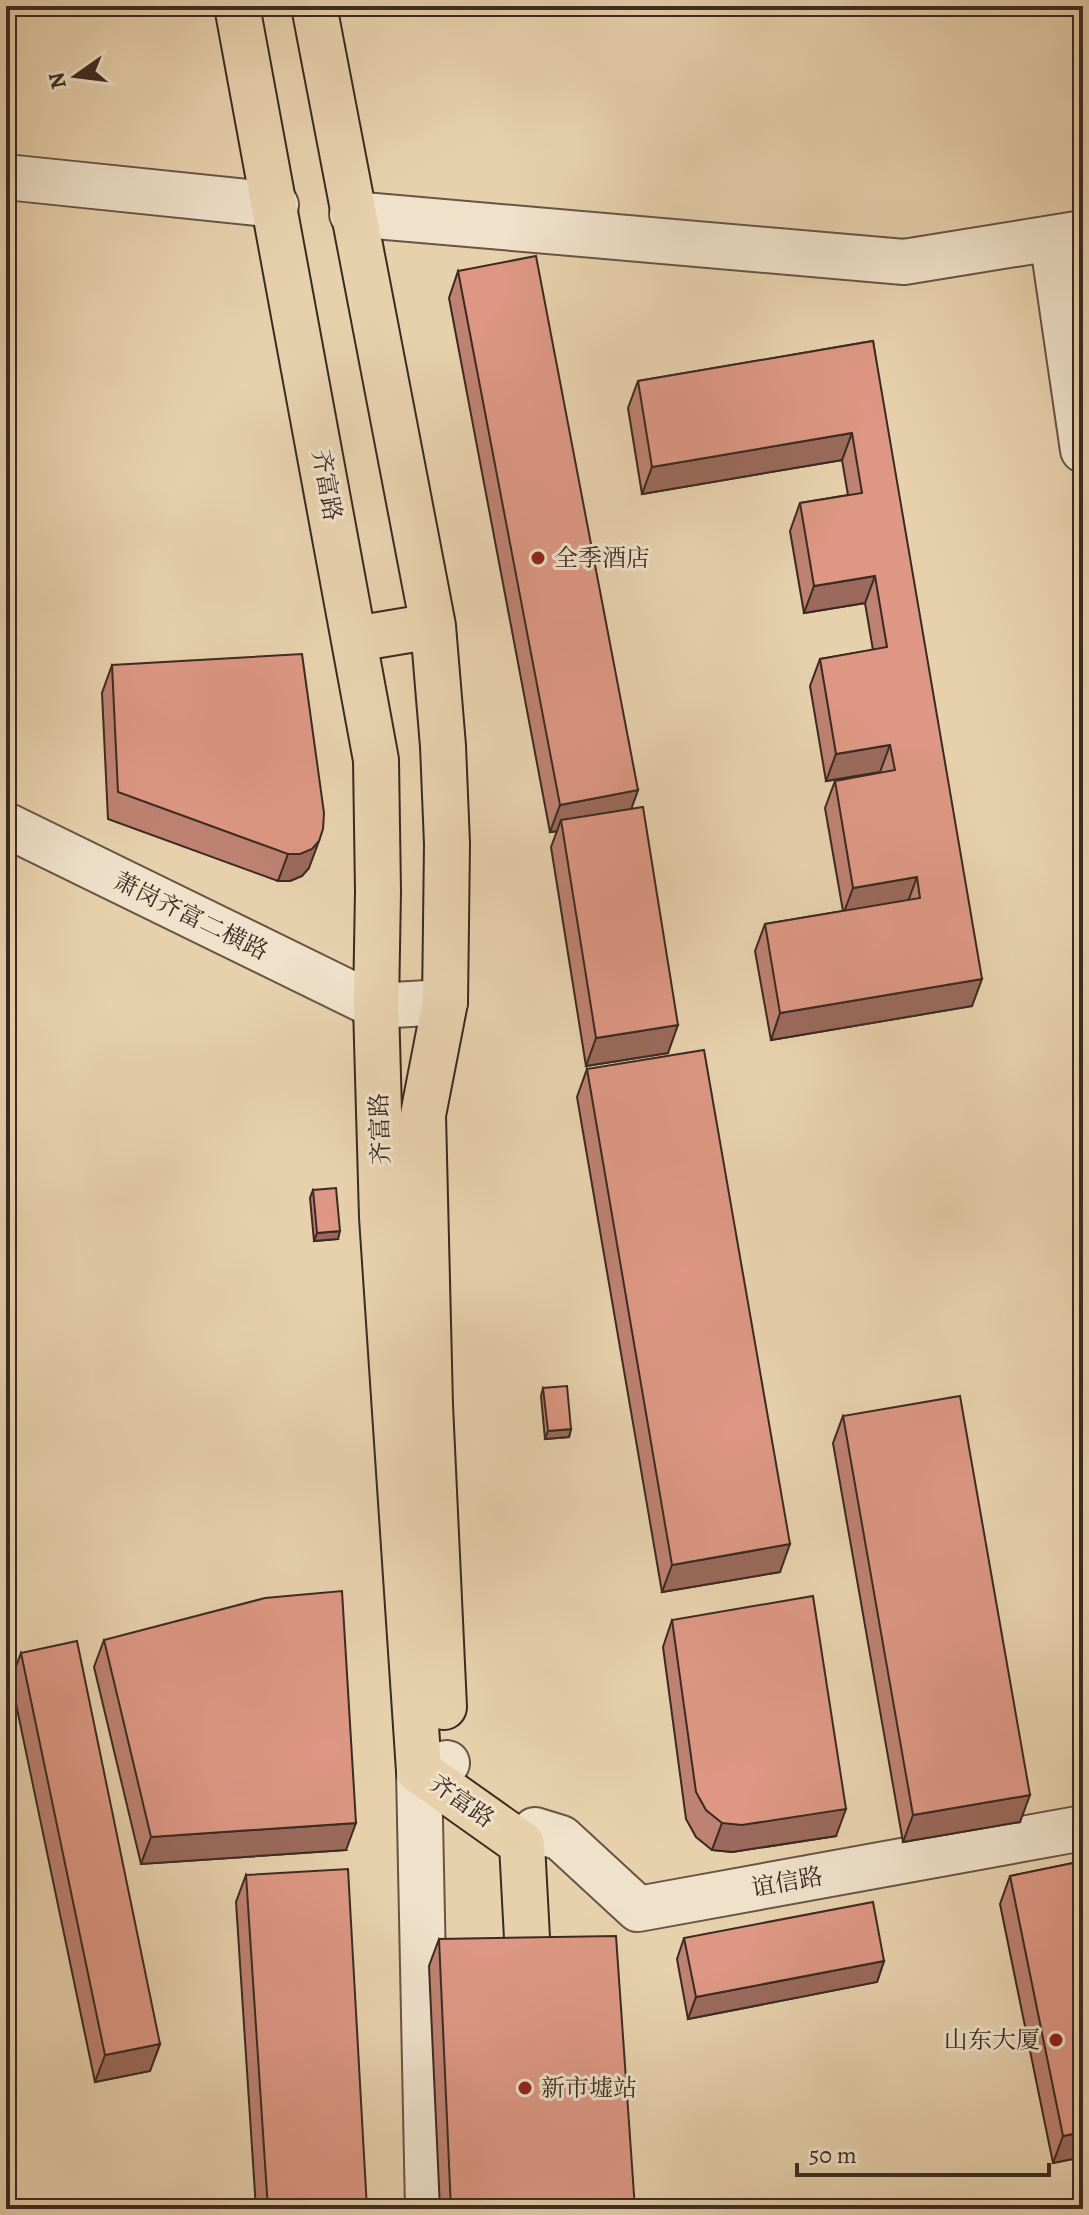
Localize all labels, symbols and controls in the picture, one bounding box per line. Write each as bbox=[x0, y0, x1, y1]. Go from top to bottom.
north arrow bbox=[36, 36, 116, 116]
text: N bbox=[41, 69, 74, 92]
street label: 齐富路 bbox=[305, 447, 349, 523]
place label: 全季酒店 bbox=[554, 542, 650, 574]
marker: 全季酒店 bbox=[529, 549, 547, 567]
street label: 萧岗齐富二横路 bbox=[108, 865, 274, 967]
street label: 齐富路 bbox=[363, 1092, 397, 1166]
street label: 齐富路 bbox=[423, 1767, 501, 1835]
street label: 谊信路 bbox=[749, 1860, 825, 1904]
place label: 山东大厦 bbox=[944, 2024, 1040, 2056]
marker: 山东大厦 bbox=[1047, 2031, 1065, 2049]
place label: 新市墟站 bbox=[541, 2072, 637, 2104]
marker: 新市墟站 bbox=[516, 2079, 534, 2097]
scale bar bbox=[797, 2127, 1049, 2177]
text: 50 m bbox=[809, 2139, 857, 2171]

